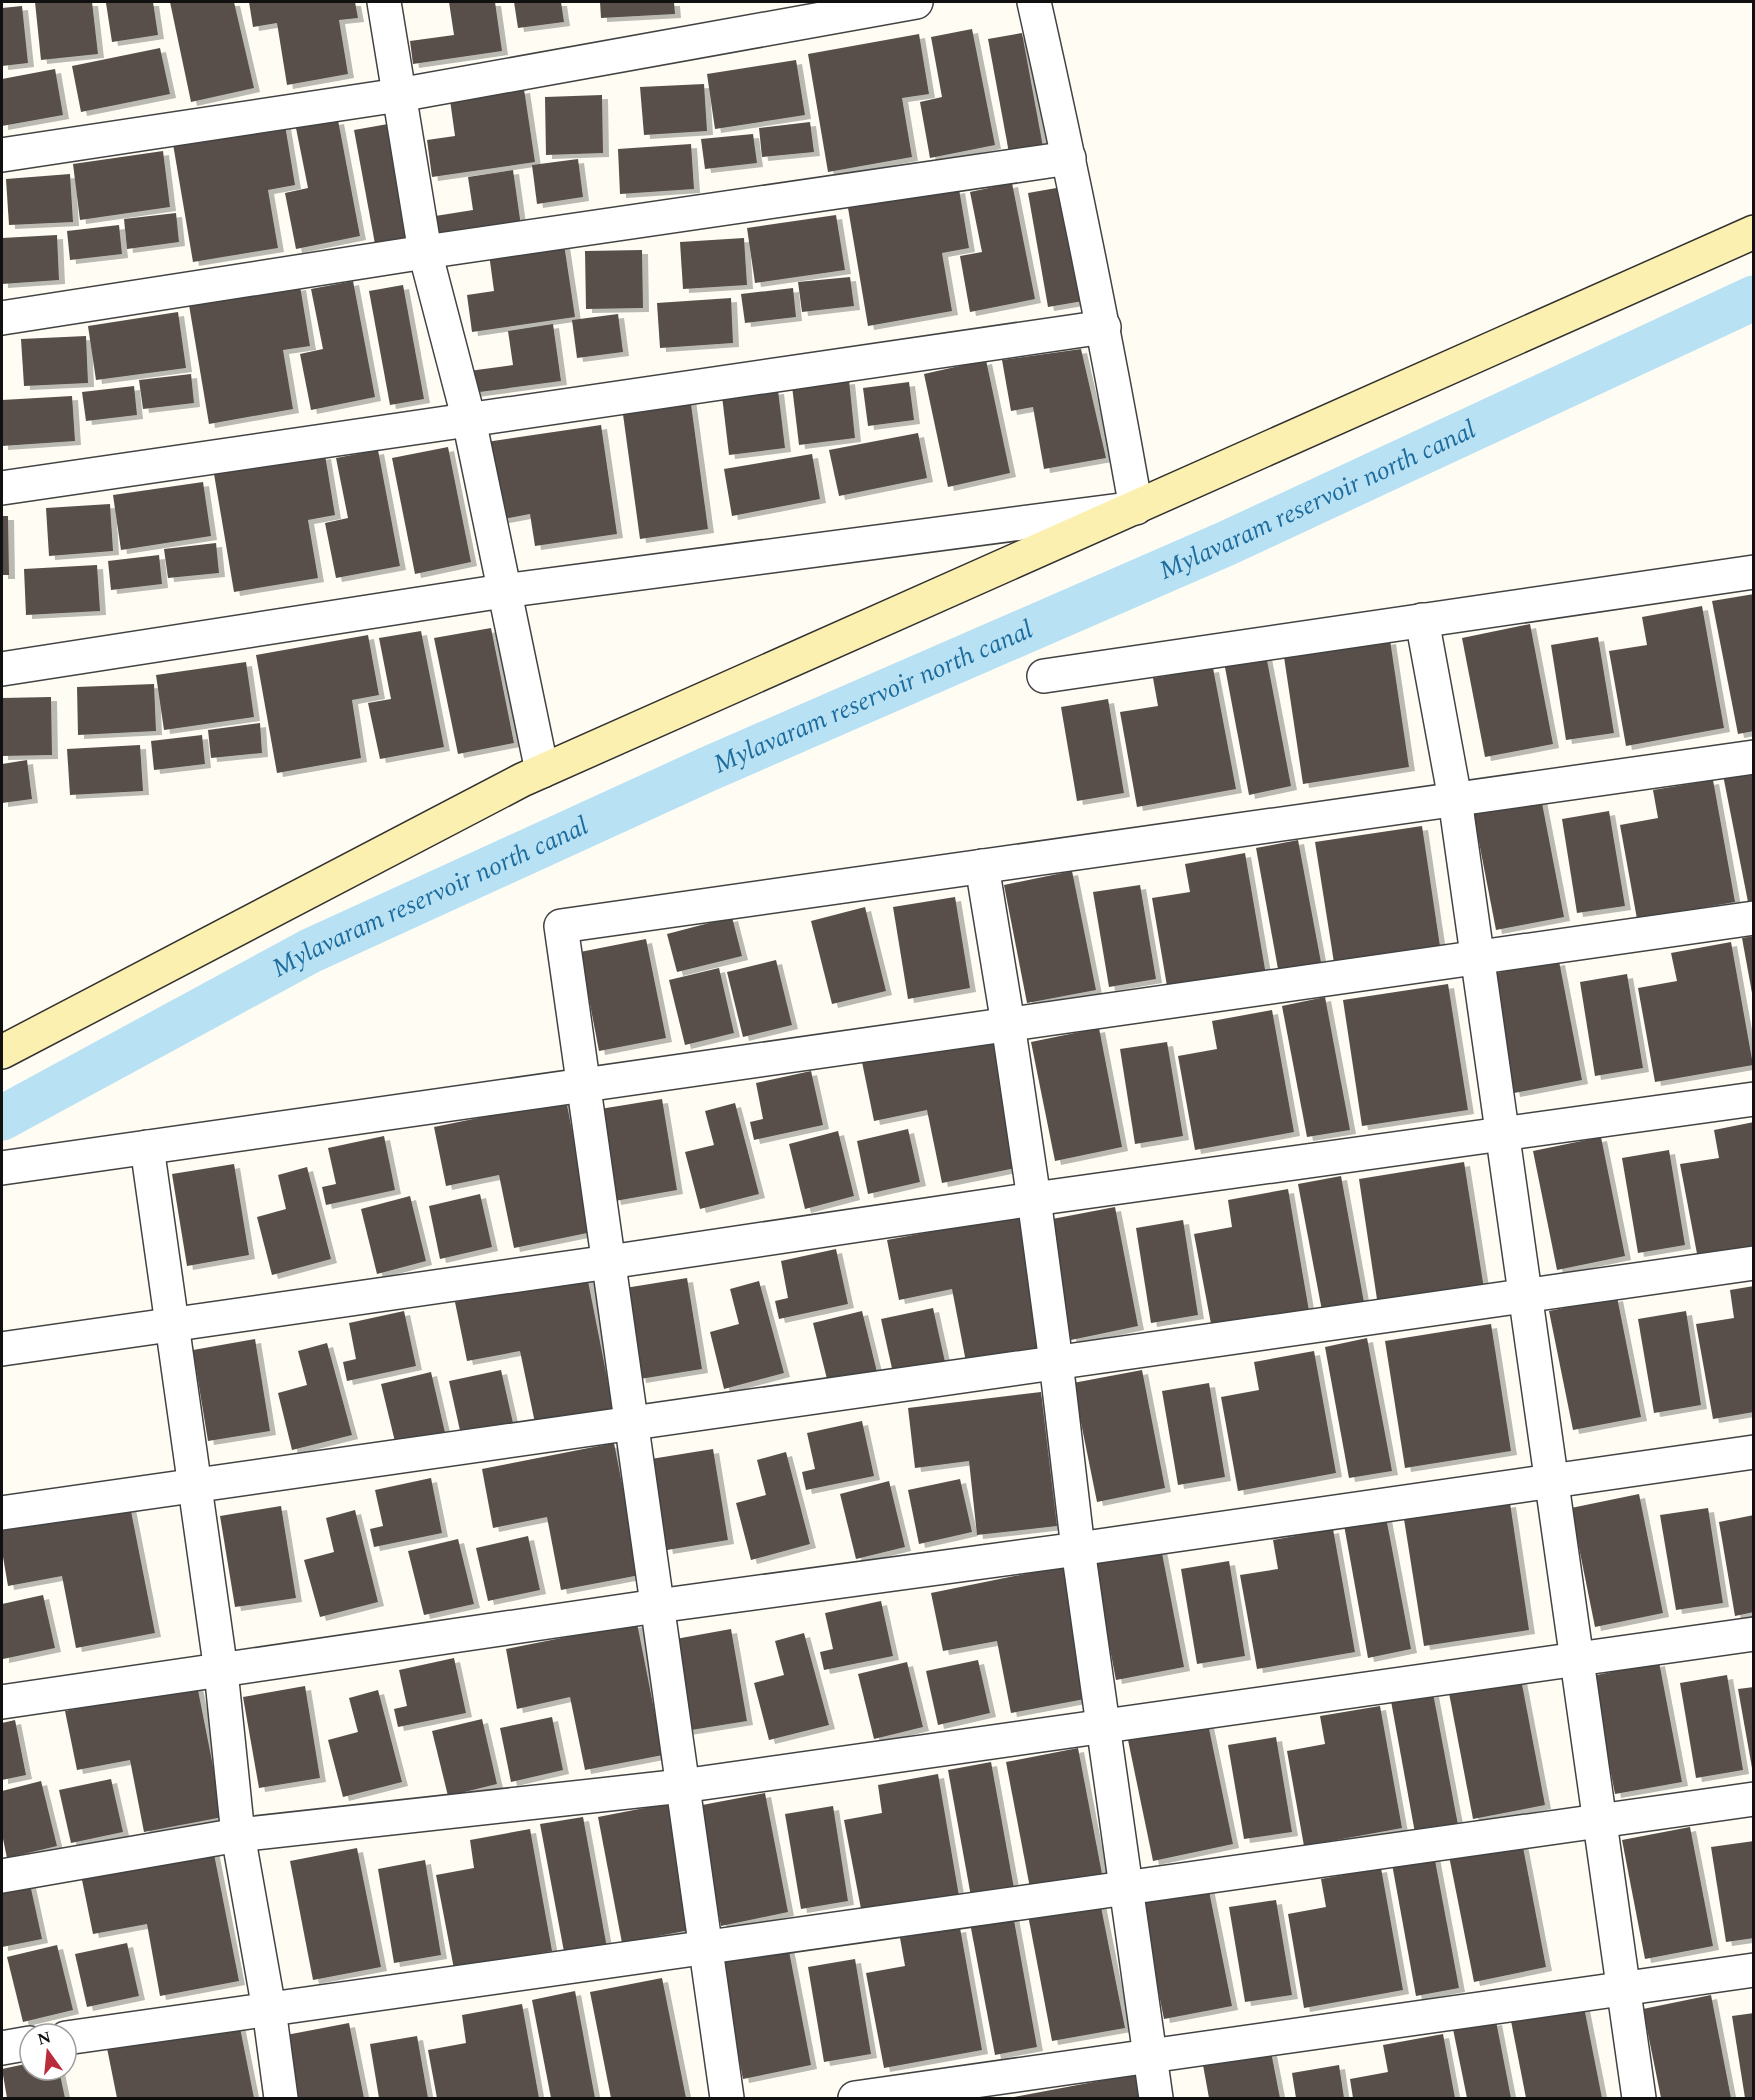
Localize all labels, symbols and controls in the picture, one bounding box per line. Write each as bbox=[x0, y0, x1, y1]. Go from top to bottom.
water label: Mylavaram reservoir north canal bbox=[1153, 410, 1483, 590]
water label: Mylavaram reservoir north canal bbox=[707, 610, 1039, 784]
water label: Mylavaram reservoir north canal bbox=[265, 806, 595, 988]
north arrow bbox=[18, 2022, 78, 2082]
text: N bbox=[35, 2025, 54, 2052]

